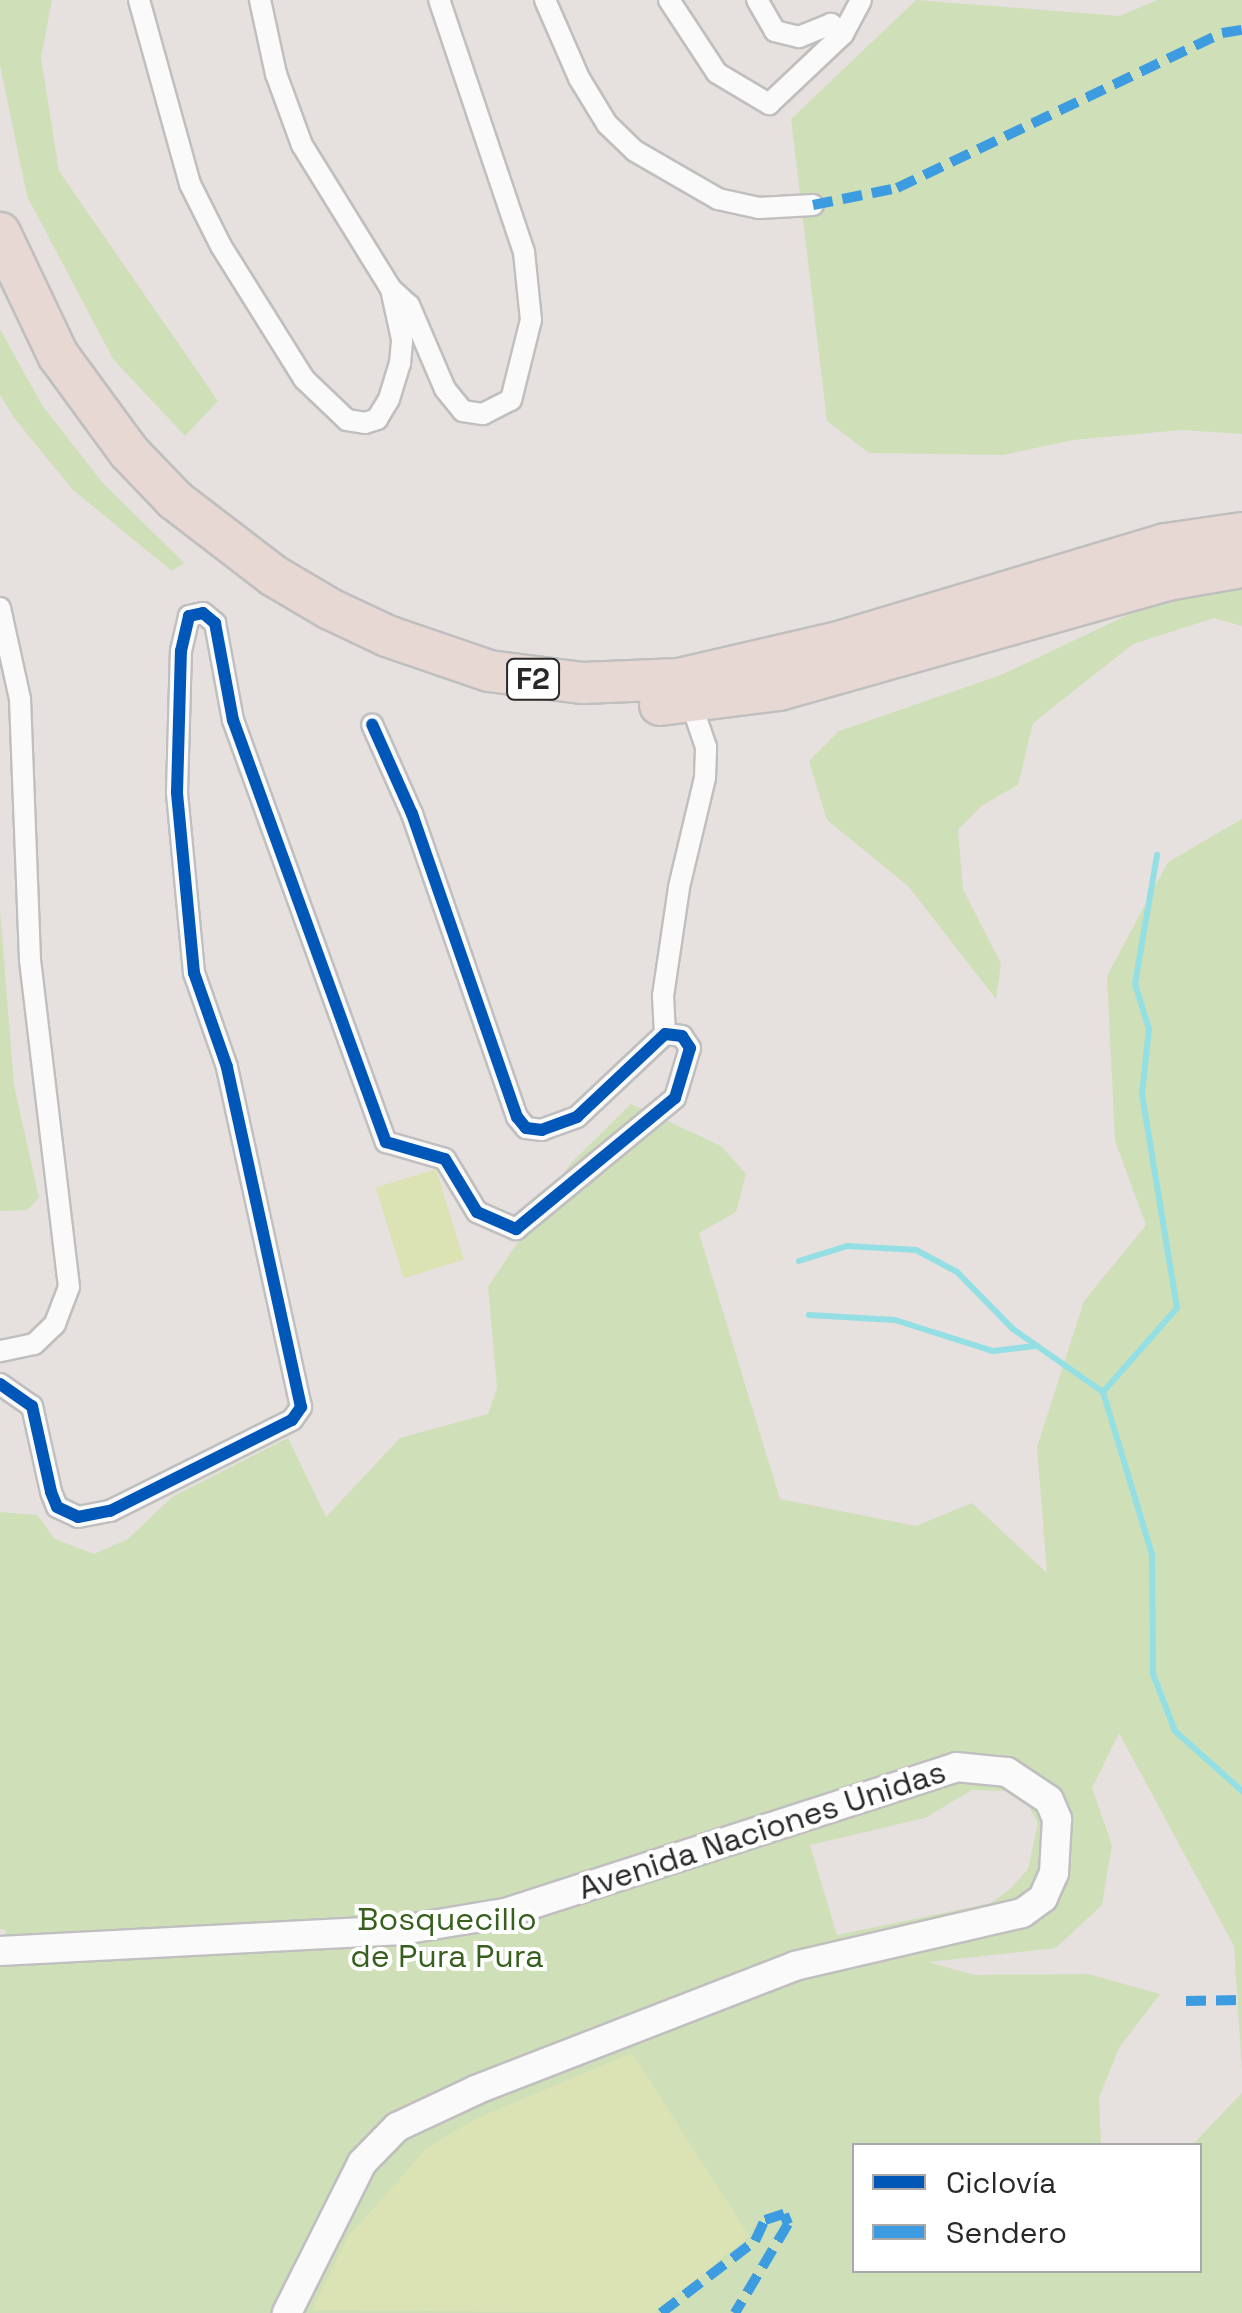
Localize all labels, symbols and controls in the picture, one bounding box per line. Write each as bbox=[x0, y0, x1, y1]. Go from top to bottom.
road number: F2 bbox=[506, 654, 560, 704]
street label: Avenida Naciones Unidas bbox=[573, 1752, 951, 1908]
park label: Bosquecillo de Pura Pura bbox=[350, 1901, 544, 1976]
legend bbox=[852, 2143, 1202, 2273]
text: Ciclovía bbox=[946, 2163, 1057, 2202]
text: Sendero bbox=[946, 2213, 1067, 2252]

